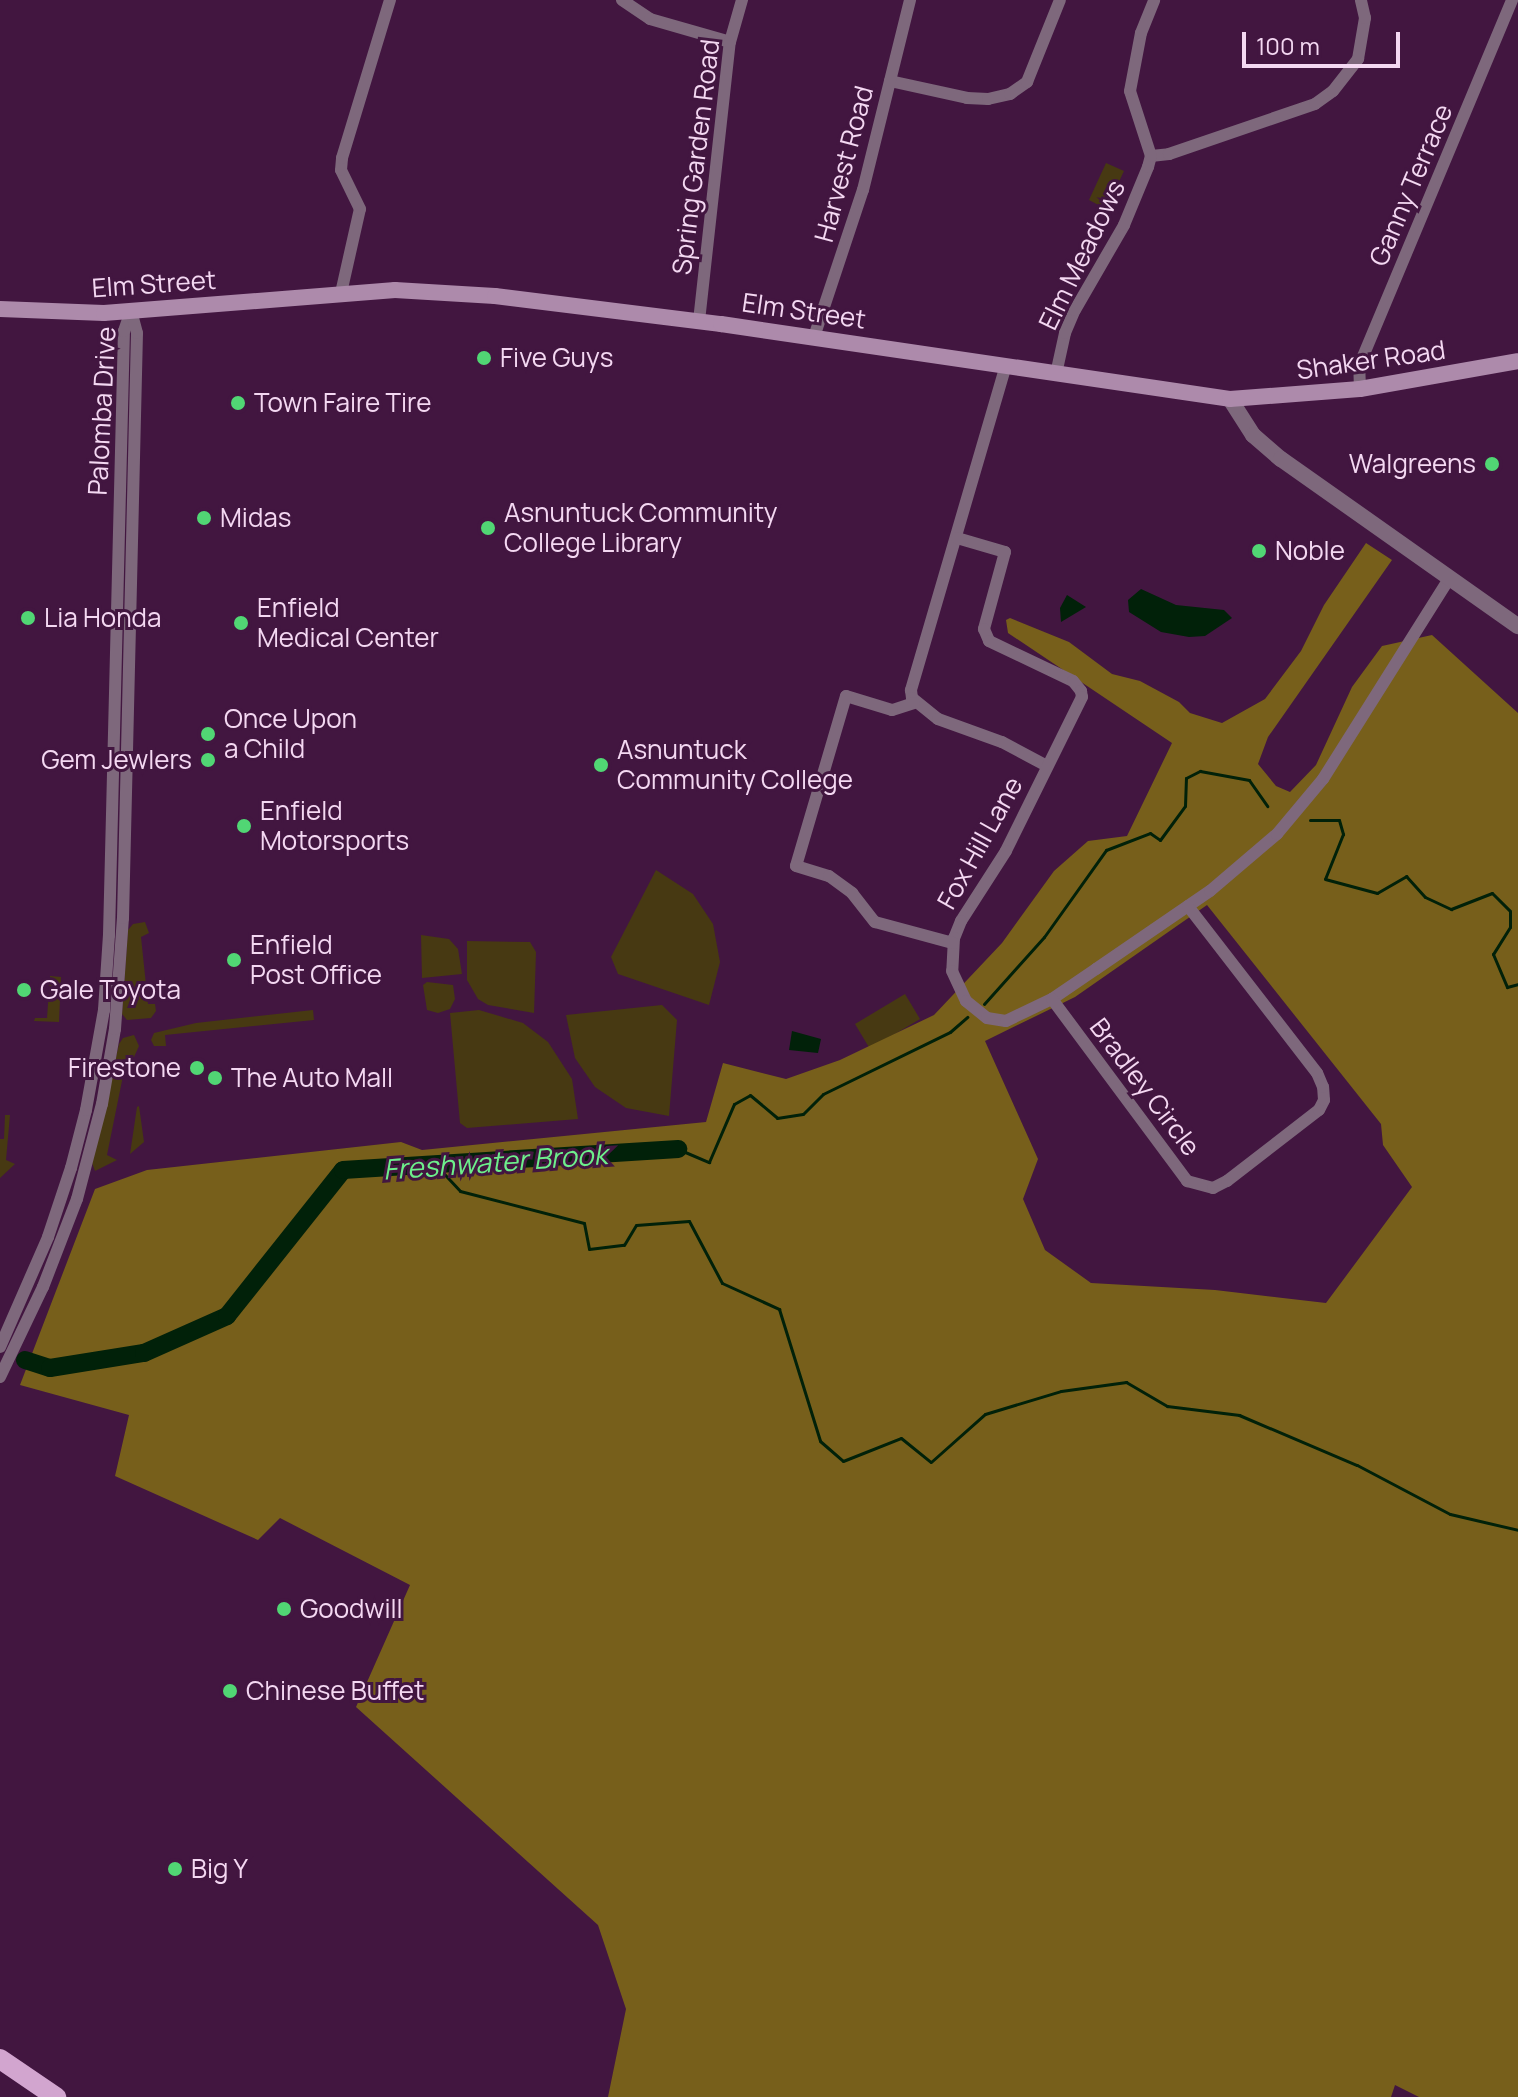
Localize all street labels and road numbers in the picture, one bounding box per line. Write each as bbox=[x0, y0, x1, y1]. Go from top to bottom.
street label: Spring Garden Road bbox=[666, 37, 726, 277]
street label: Harvest Road bbox=[808, 83, 880, 245]
street label: Ganny Terrace bbox=[1363, 99, 1459, 271]
street label: Elm Meadows bbox=[1032, 175, 1132, 335]
street label: Elm Street bbox=[91, 264, 217, 304]
street label: Elm Street bbox=[740, 287, 868, 335]
street label: Palomba Drive bbox=[82, 326, 122, 496]
street label: Shaker Road bbox=[1295, 334, 1447, 386]
street label: Fox Hill Lane bbox=[931, 772, 1029, 914]
street label: Bradley Circle bbox=[1083, 1012, 1207, 1162]

